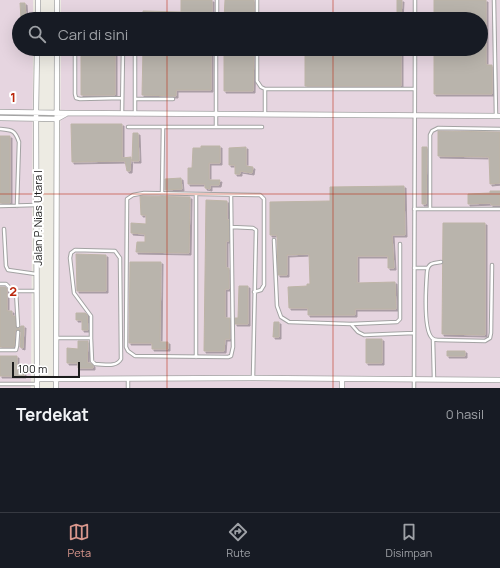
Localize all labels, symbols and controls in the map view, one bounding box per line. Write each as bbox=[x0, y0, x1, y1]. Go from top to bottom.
search box bbox=[12, 12, 488, 56]
icon: search bbox=[26, 23, 48, 45]
text: Cari di sini bbox=[58, 24, 128, 45]
text: 1 bbox=[10, 88, 16, 106]
street label: Jalan P. Nias Utara I bbox=[30, 170, 45, 266]
text: 2 bbox=[9, 282, 17, 300]
scale bar bbox=[12, 360, 80, 379]
text: 100 m bbox=[18, 361, 47, 376]
text: Terdekat bbox=[16, 403, 89, 426]
text: 0 hasil bbox=[446, 405, 484, 423]
tab: Peta bbox=[68, 521, 91, 560]
tab: Rute bbox=[226, 521, 250, 560]
tab: Disimpan bbox=[386, 521, 432, 560]

